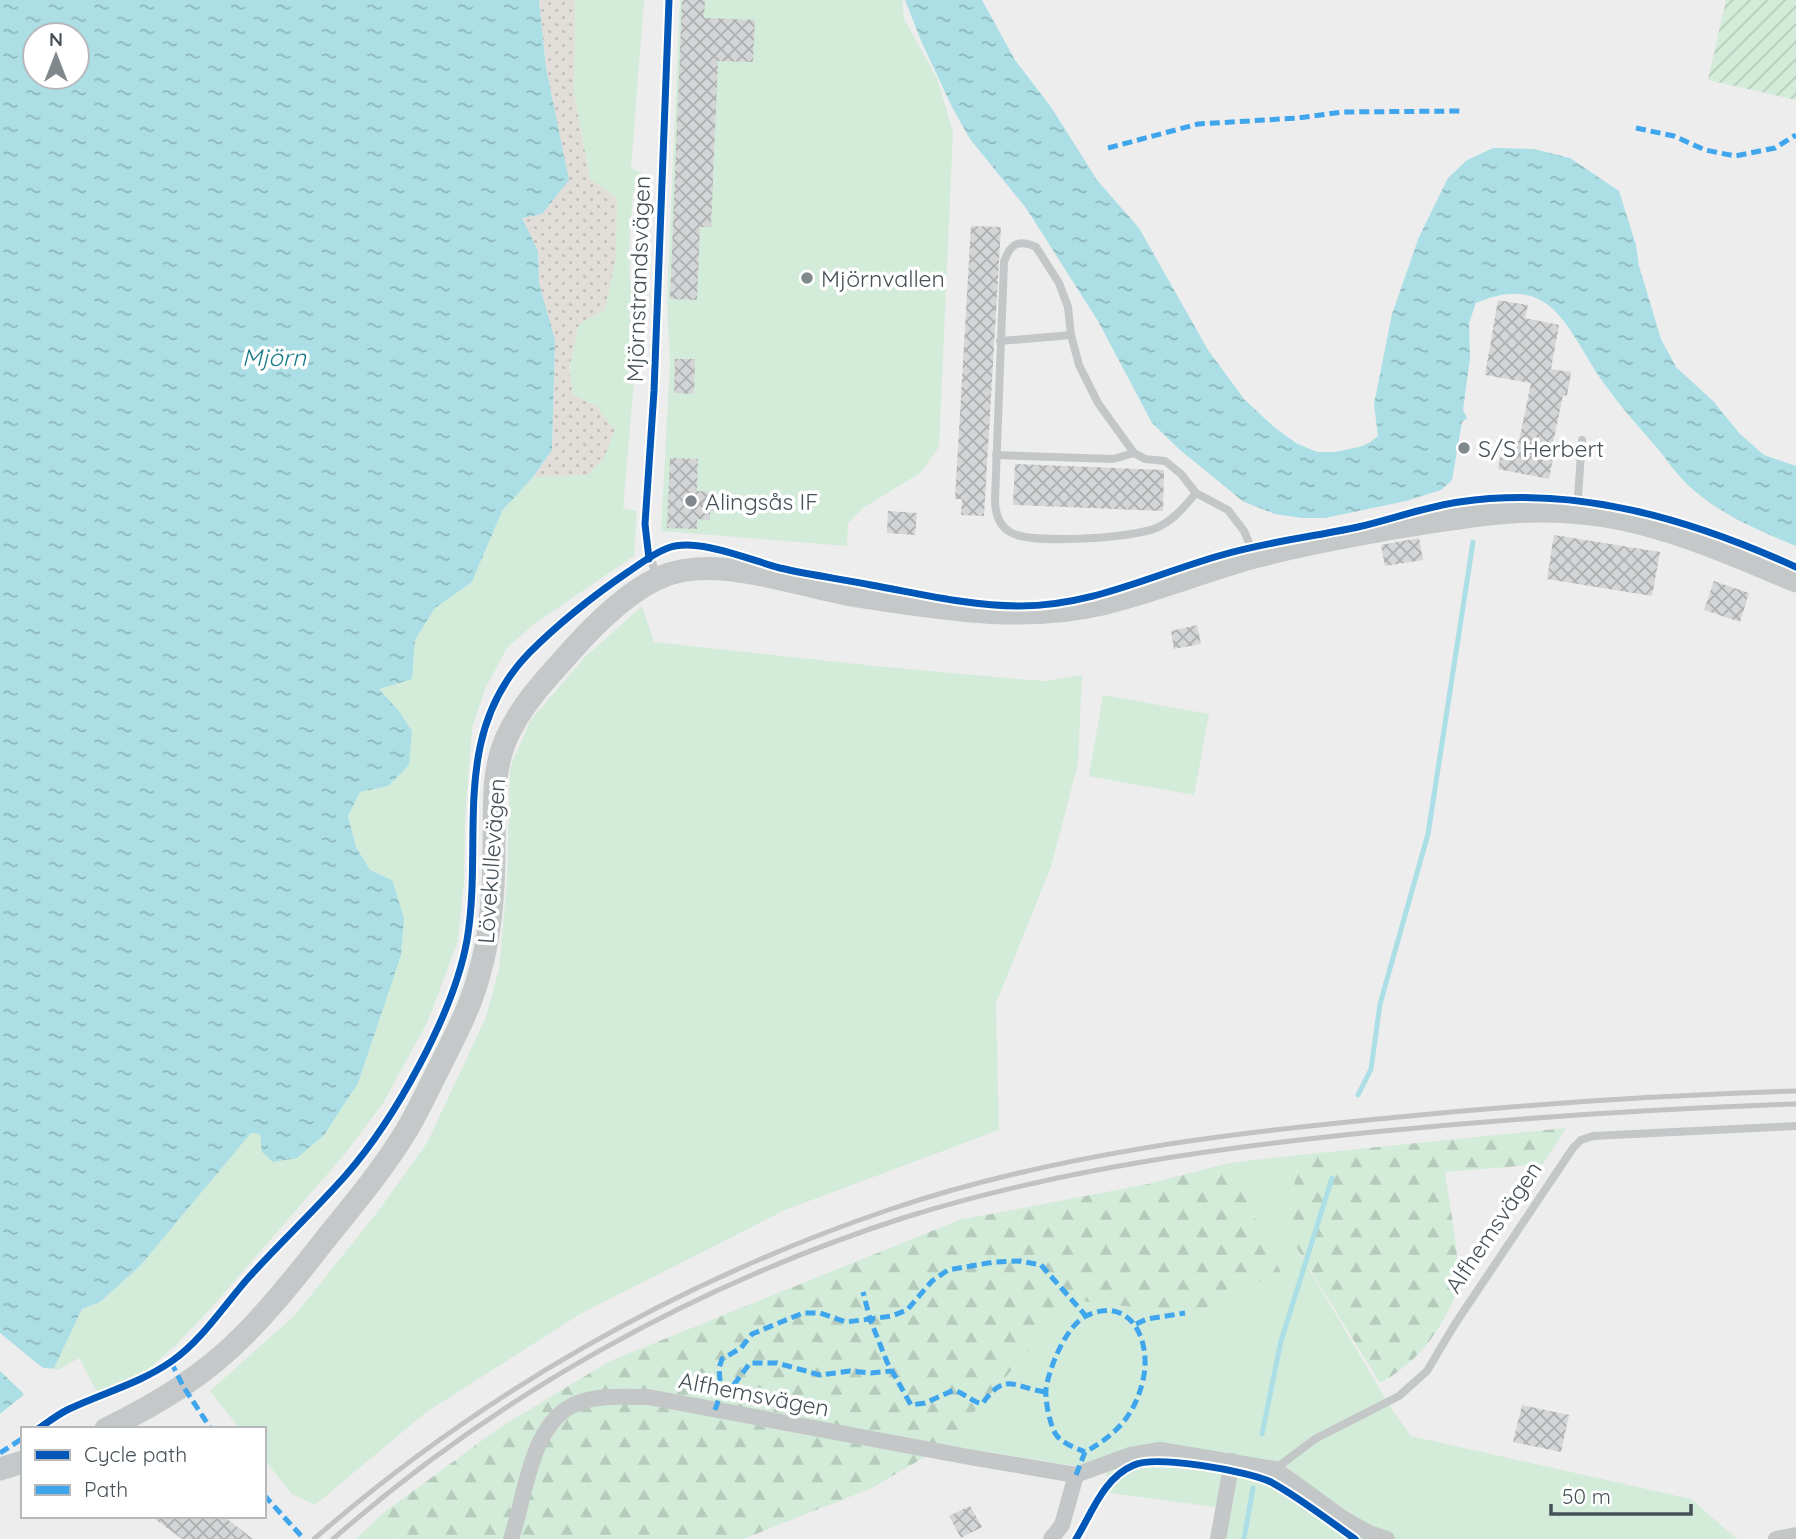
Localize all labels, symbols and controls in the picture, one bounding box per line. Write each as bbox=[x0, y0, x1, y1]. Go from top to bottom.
north arrow bbox=[21, 21, 91, 91]
text: N bbox=[49, 27, 63, 51]
street label: Mjörnstrandsvägen bbox=[620, 175, 656, 383]
place label: Mjörnvallen bbox=[821, 264, 945, 293]
marker: Mjörnvallen bbox=[799, 270, 815, 286]
water label: Mjörn bbox=[242, 342, 307, 372]
place label: S/S Herbert bbox=[1478, 434, 1604, 463]
marker: S/S Herbert bbox=[1456, 440, 1472, 456]
place label: Alingsås IF bbox=[705, 487, 818, 516]
marker: Alingsås IF bbox=[683, 493, 699, 509]
street label: Lövekullevägen bbox=[471, 777, 511, 945]
street label: Alfhemsvägen bbox=[1438, 1156, 1548, 1298]
street label: Alfhemsvägen bbox=[676, 1365, 832, 1423]
legend bbox=[21, 1427, 266, 1518]
text: Cycle path bbox=[84, 1441, 187, 1467]
scale bar bbox=[1551, 1472, 1691, 1516]
text: Path bbox=[84, 1476, 128, 1502]
text: 50 m bbox=[1562, 1483, 1611, 1509]

